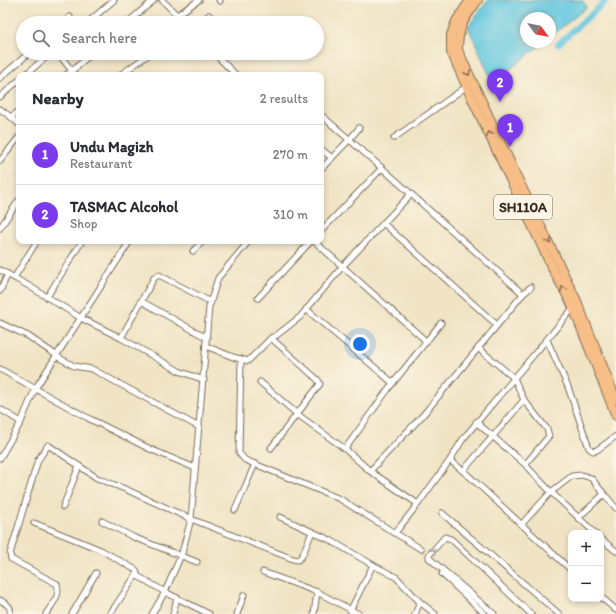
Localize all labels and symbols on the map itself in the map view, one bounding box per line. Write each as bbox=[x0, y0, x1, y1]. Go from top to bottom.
north arrow bbox=[520, 12, 556, 48]
one-way arrow bbox=[463, 69, 471, 76]
pin: 2 bbox=[487, 69, 513, 102]
pin: 1 bbox=[497, 114, 523, 147]
one-way arrow bbox=[486, 131, 494, 139]
road number: SH110A bbox=[494, 195, 552, 219]
one-way arrow bbox=[544, 237, 551, 244]
one-way arrow bbox=[560, 286, 568, 293]
your location bbox=[350, 334, 370, 354]
one-way arrow bbox=[429, 548, 436, 555]

